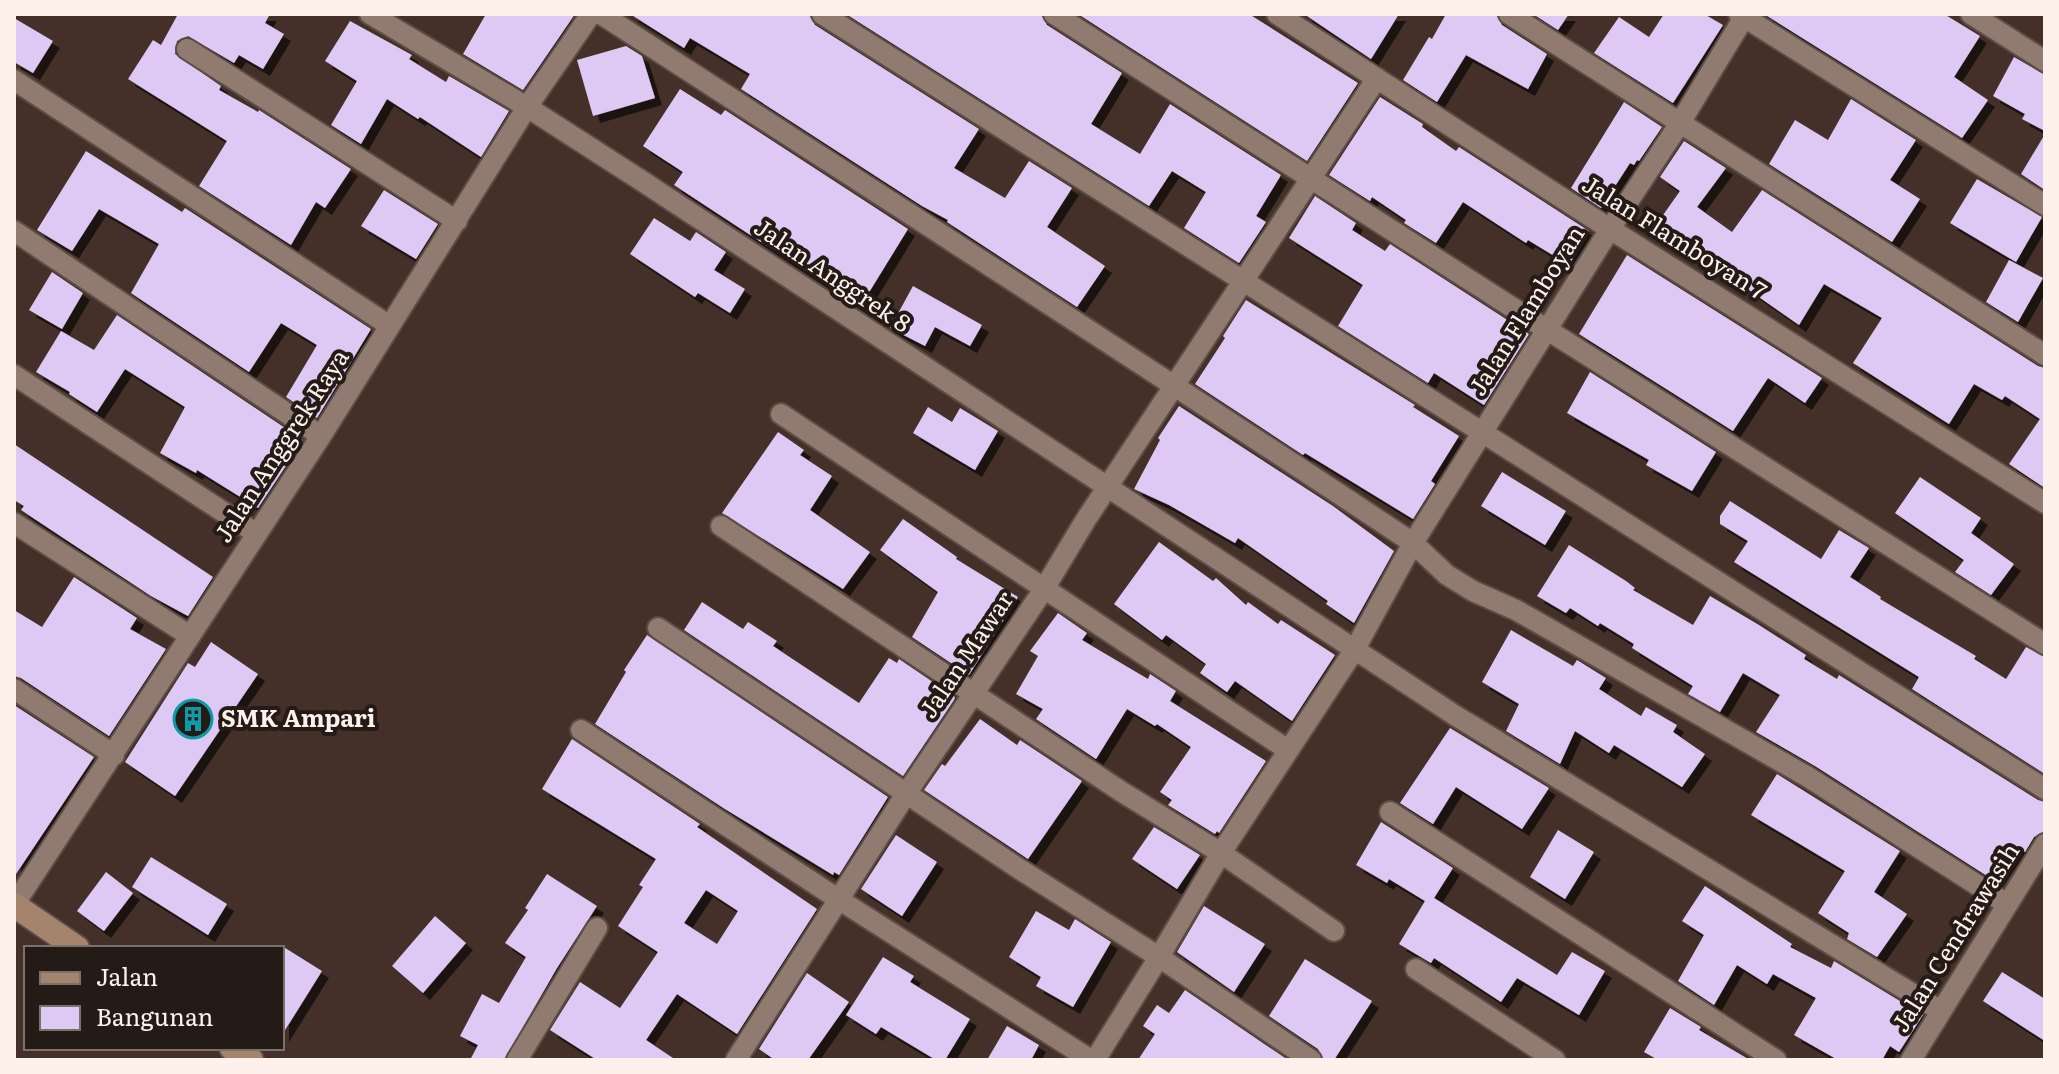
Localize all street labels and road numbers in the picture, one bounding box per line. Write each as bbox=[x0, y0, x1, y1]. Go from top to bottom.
street label: Jalan Flamboyan 7 bbox=[1576, 165, 1774, 307]
street label: Jalan Anggrek 8 bbox=[748, 208, 919, 339]
street label: Jalan Flamboyan bbox=[1458, 218, 1591, 401]
street label: Jalan Anggrek Raya bbox=[204, 341, 356, 548]
street label: Jalan Mawar bbox=[909, 582, 1021, 724]
street label: Jalan Cendrawasih bbox=[1881, 835, 2026, 1038]

